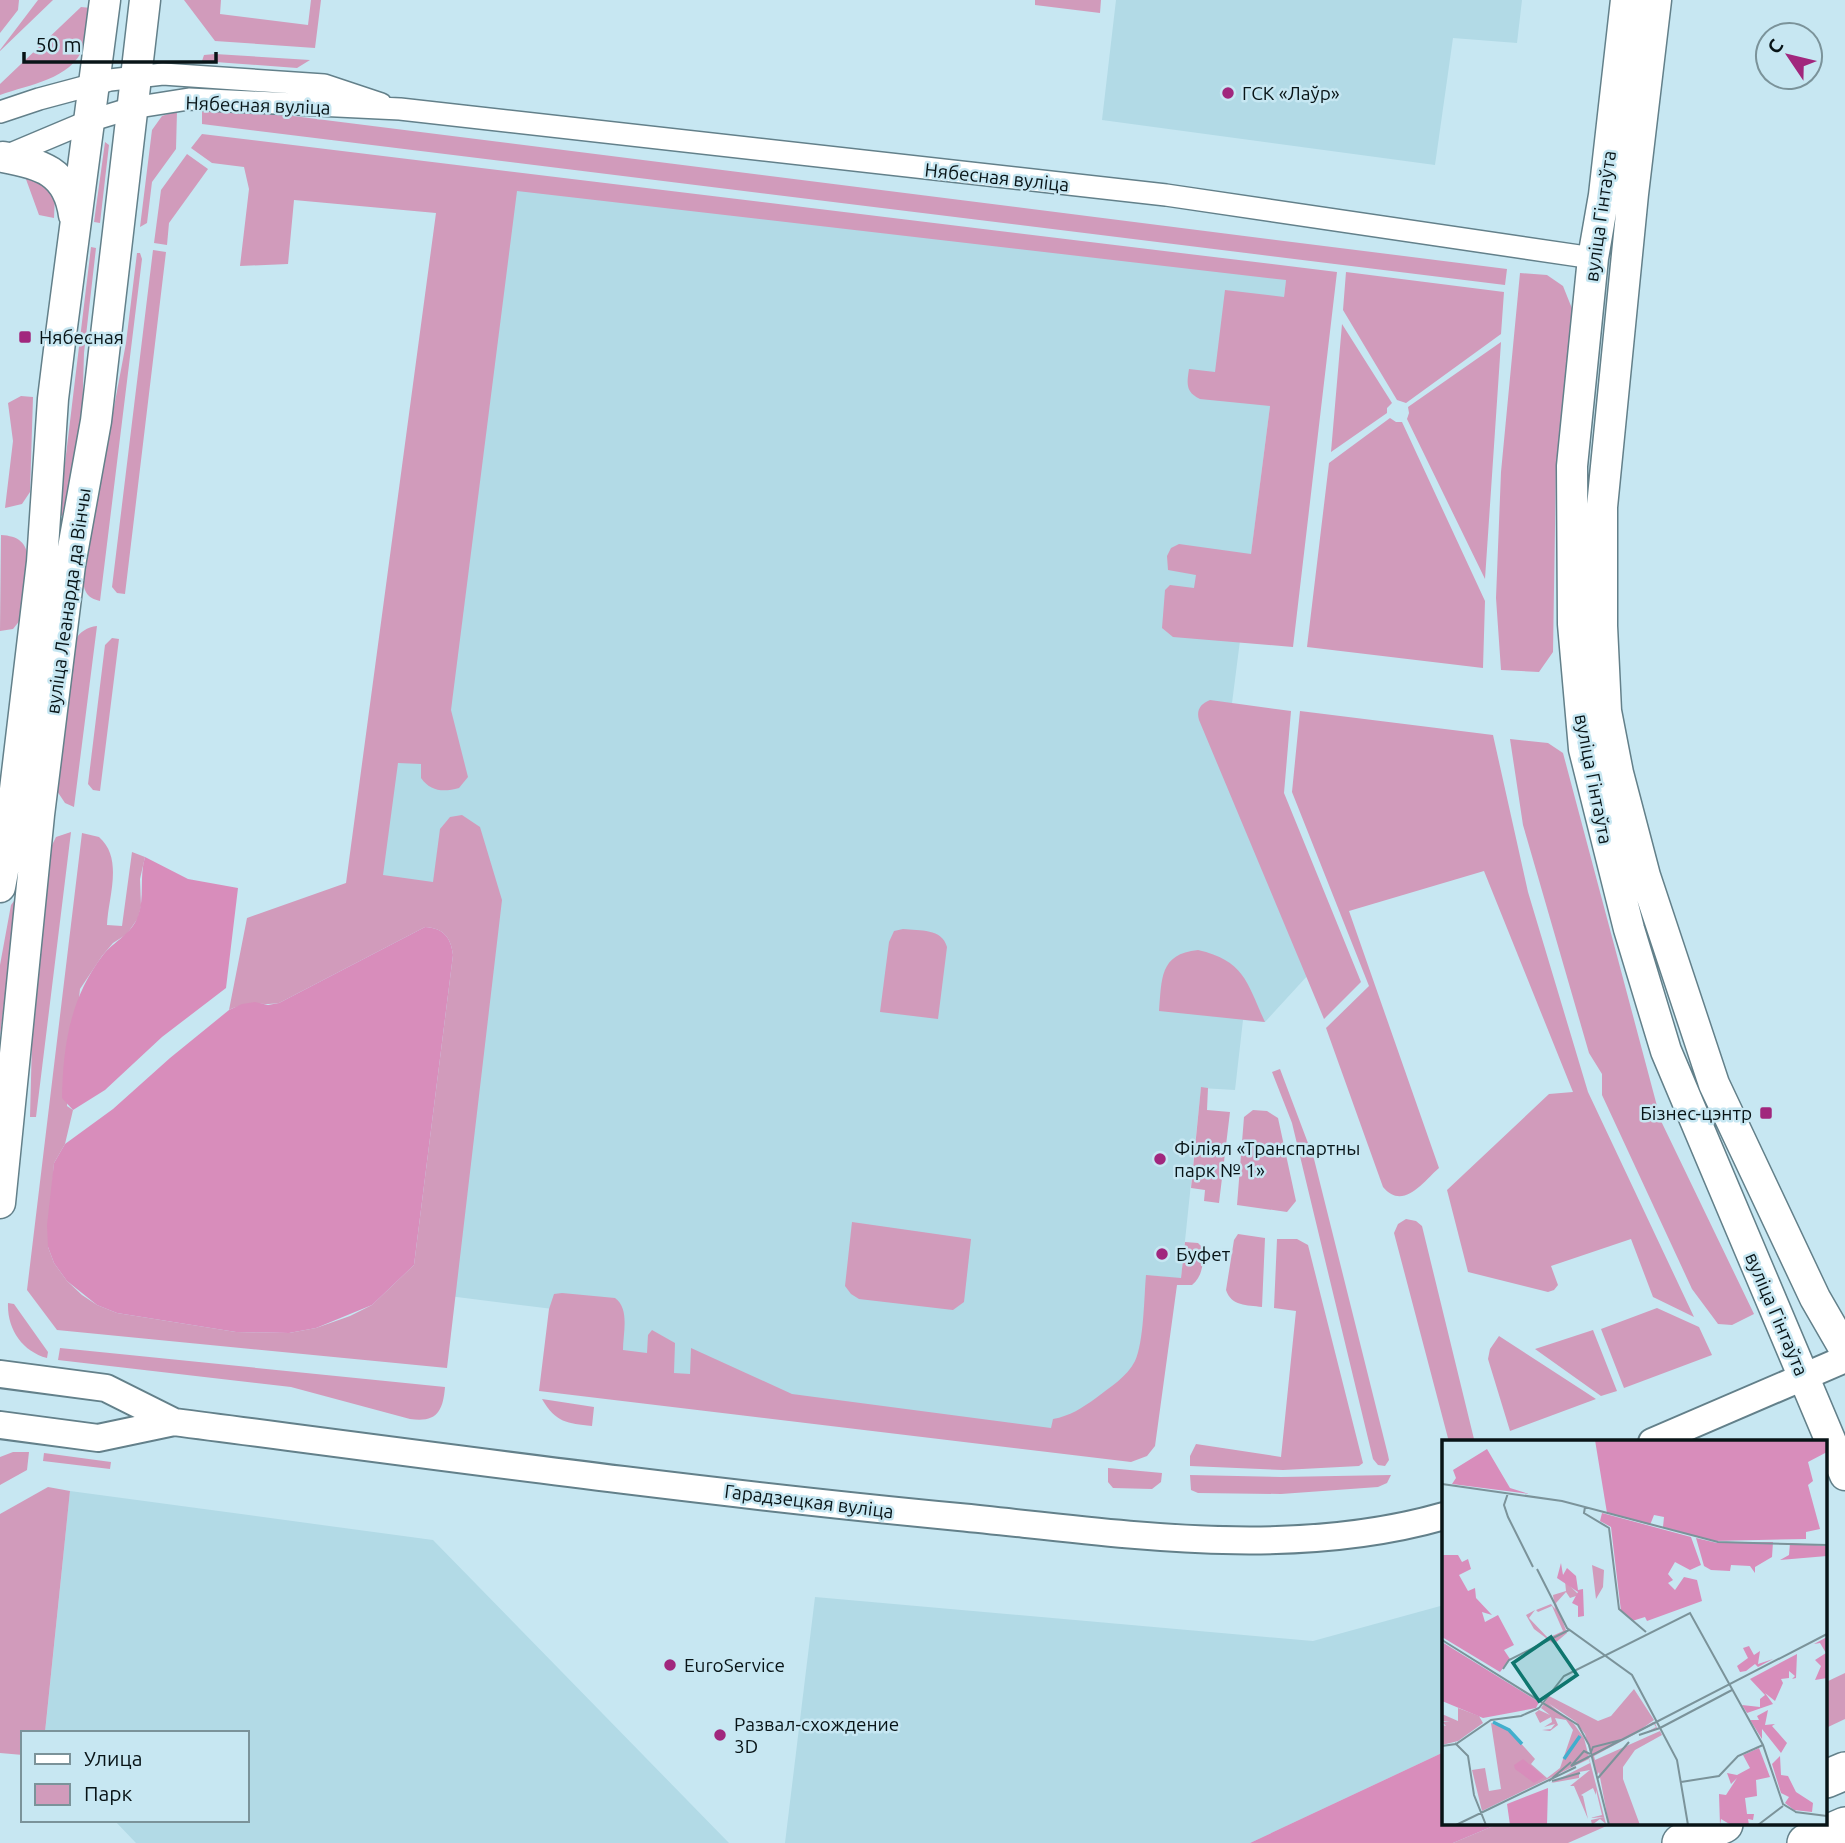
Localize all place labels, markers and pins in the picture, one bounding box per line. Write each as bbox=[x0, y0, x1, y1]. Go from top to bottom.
place label: ГСК «Лаўр» bbox=[1242, 82, 1340, 104]
marker: ГСК «Лаўр» bbox=[1220, 85, 1236, 101]
place label: Нябесная bbox=[39, 326, 124, 348]
marker: Нябесная bbox=[17, 329, 33, 345]
place label: Бізнес-цэнтр bbox=[1640, 1102, 1752, 1124]
marker: Бізнес-цэнтр bbox=[1758, 1105, 1774, 1121]
place label: Філіял «Транспартны парк № 1» bbox=[1174, 1137, 1360, 1181]
marker: Філіял «Транспартны парк № 1» bbox=[1152, 1151, 1168, 1167]
place label: Буфет bbox=[1176, 1243, 1231, 1265]
marker: Буфет bbox=[1154, 1246, 1170, 1262]
place label: EuroService bbox=[684, 1654, 785, 1676]
marker: EuroService bbox=[662, 1657, 678, 1673]
place label: Развал-схождение 3D bbox=[734, 1713, 899, 1757]
marker: Развал-схождение 3D bbox=[712, 1727, 728, 1743]

